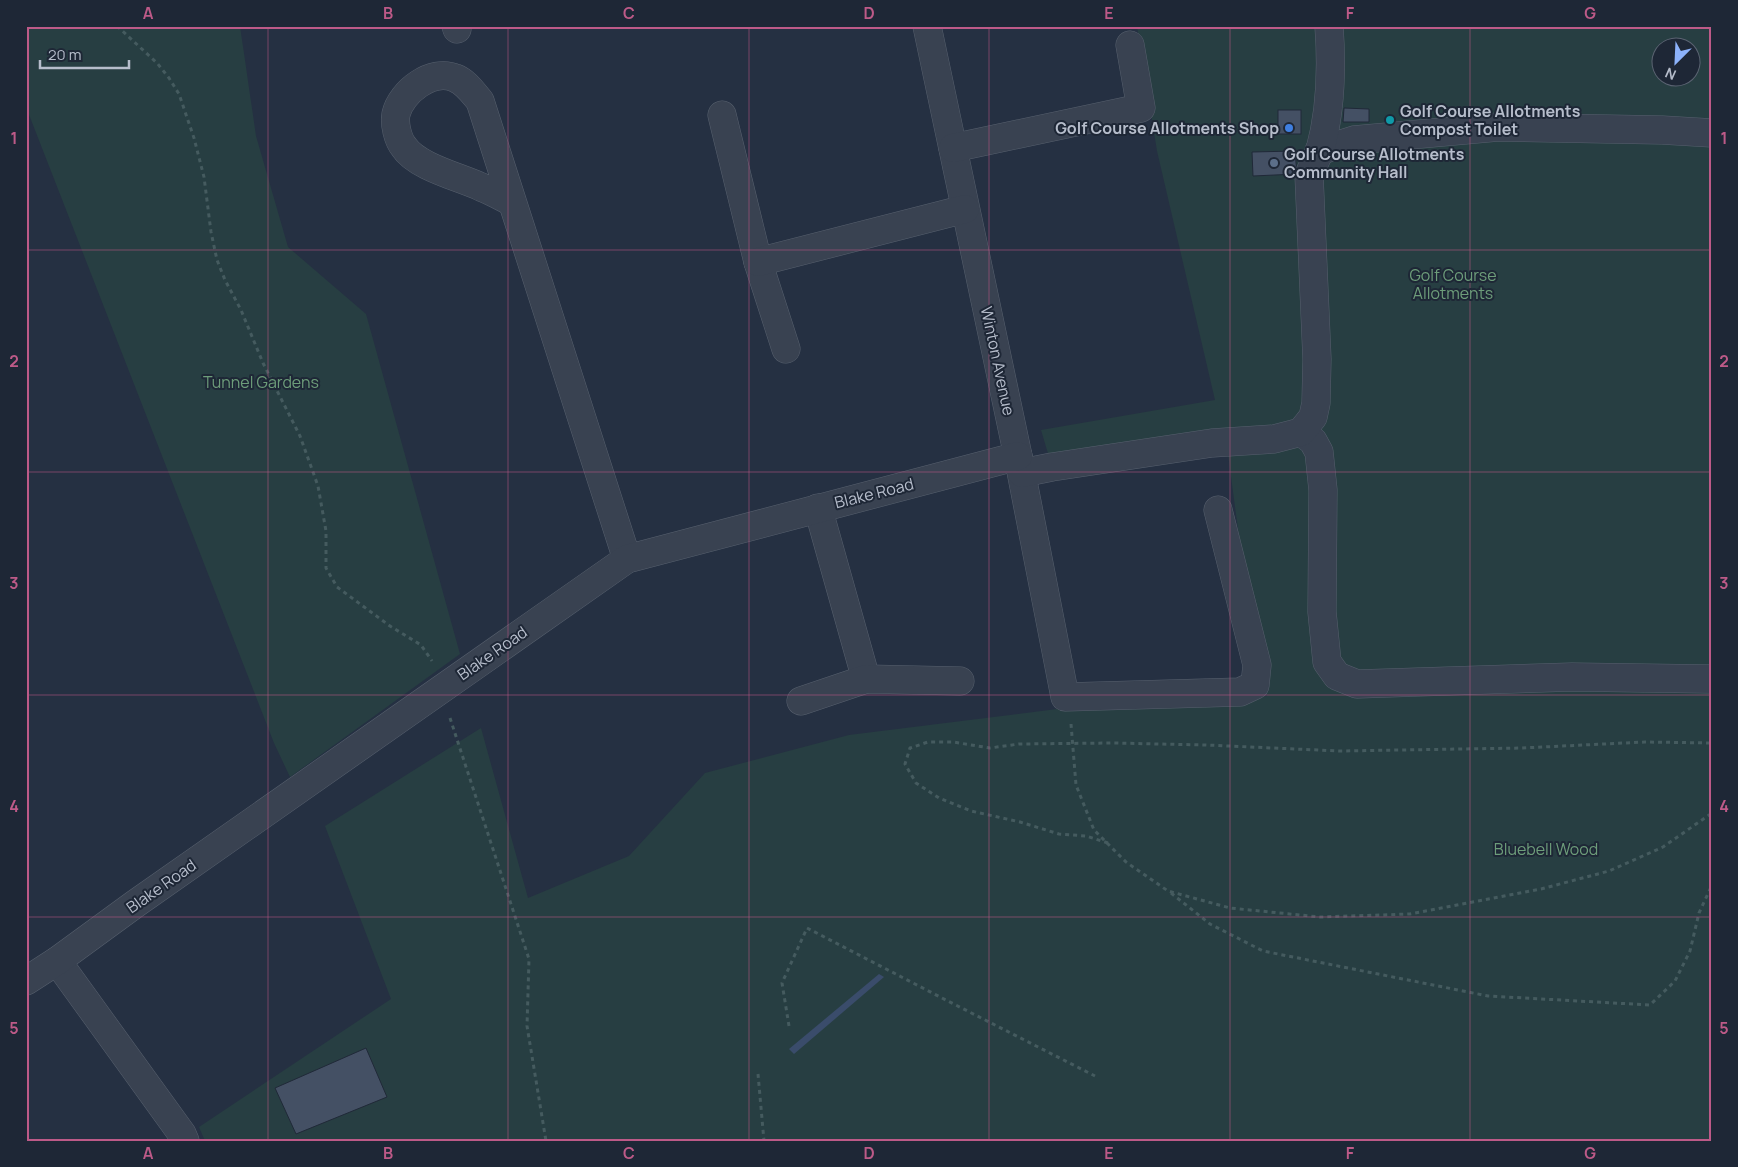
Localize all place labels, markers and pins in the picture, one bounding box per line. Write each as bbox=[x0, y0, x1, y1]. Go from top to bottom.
place label: Golf Course Allotments Compost Toilet bbox=[1400, 100, 1581, 140]
marker: Golf Course Allotments Compost Toilet bbox=[1384, 114, 1396, 126]
place label: Golf Course Allotments Shop bbox=[1055, 117, 1279, 139]
marker: Golf Course Allotments Shop bbox=[1283, 122, 1295, 134]
place label: Golf Course Allotments Community Hall bbox=[1284, 143, 1465, 183]
marker: Golf Course Allotments Community Hall bbox=[1268, 157, 1280, 169]

